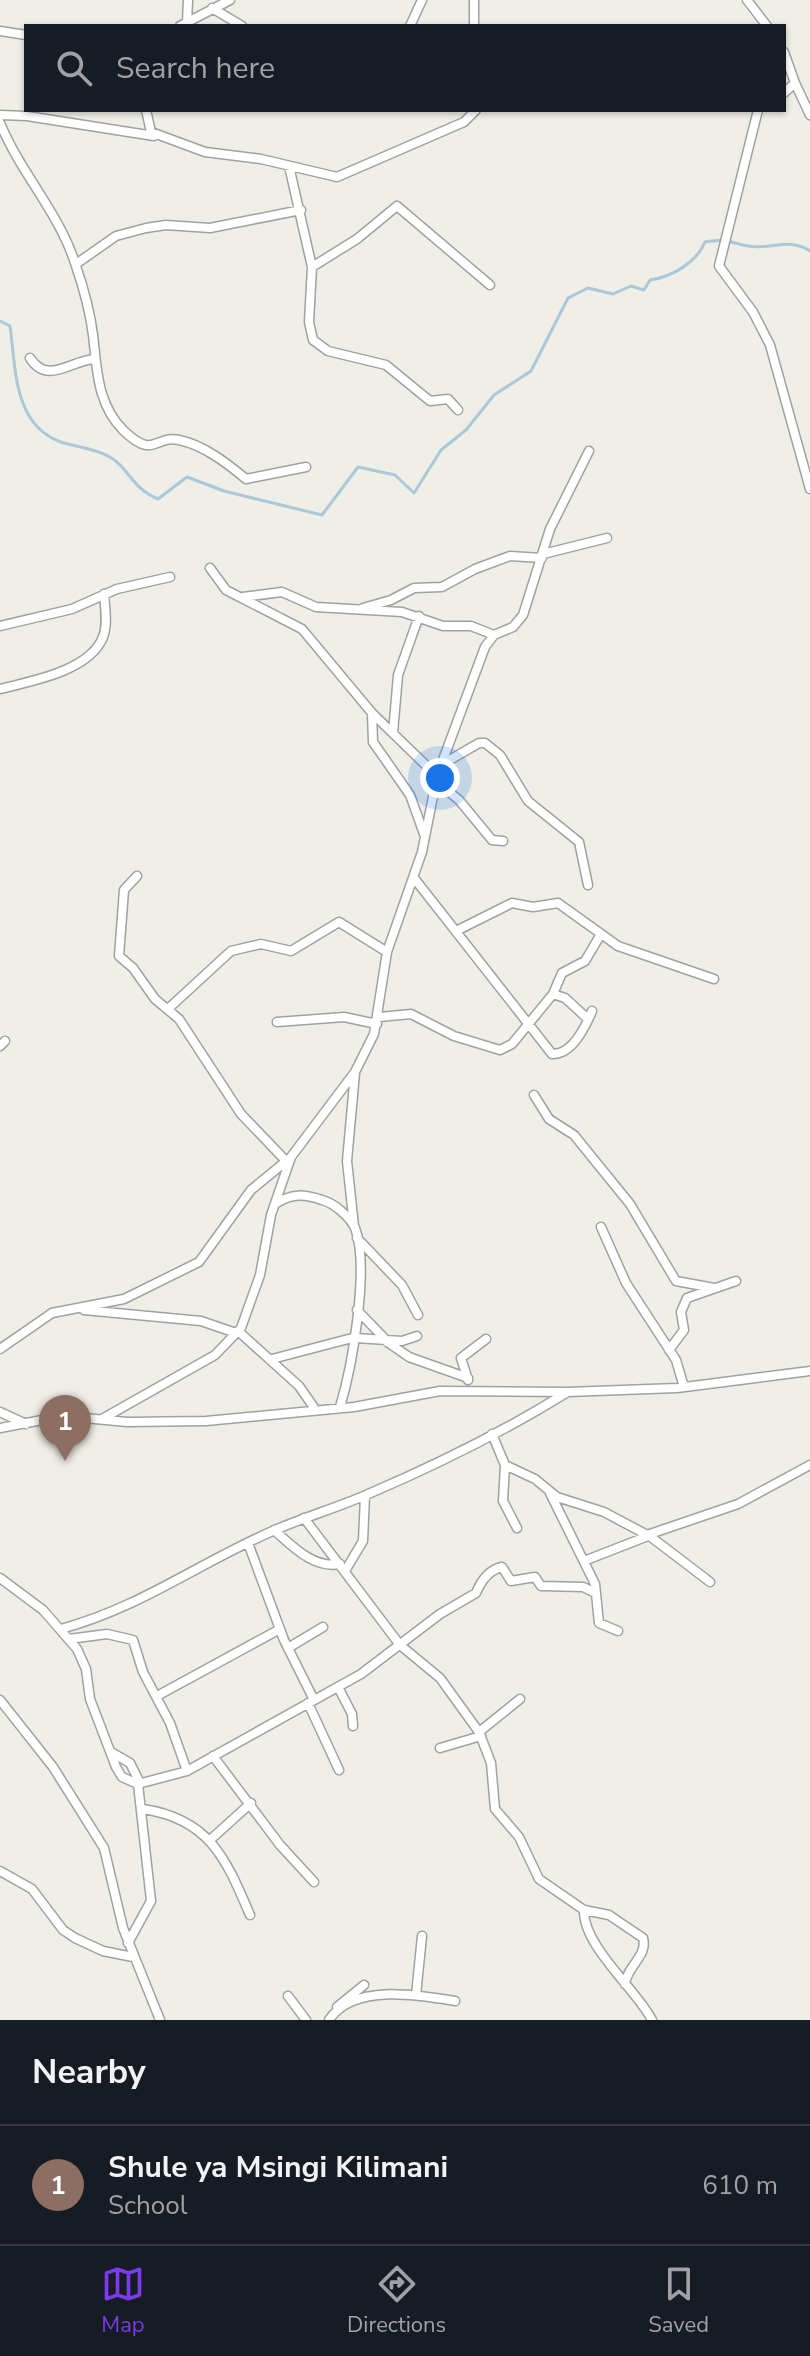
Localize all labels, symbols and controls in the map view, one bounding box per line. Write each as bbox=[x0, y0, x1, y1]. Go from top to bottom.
search box bbox=[24, 24, 786, 112]
icon: search bbox=[52, 46, 96, 90]
text: Search here bbox=[116, 48, 275, 89]
your location bbox=[420, 758, 460, 798]
pin: 1 bbox=[39, 1395, 91, 1461]
text: Nearby bbox=[32, 2049, 146, 2095]
text: Shule ya Msingi Kilimani bbox=[108, 2147, 448, 2188]
text: 1 bbox=[50, 2168, 66, 2203]
text: 610 m bbox=[702, 2168, 778, 2203]
text: School bbox=[108, 2188, 187, 2223]
tab: Map bbox=[101, 2262, 145, 2340]
tab: Directions bbox=[347, 2262, 446, 2340]
tab: Saved bbox=[648, 2262, 709, 2340]

